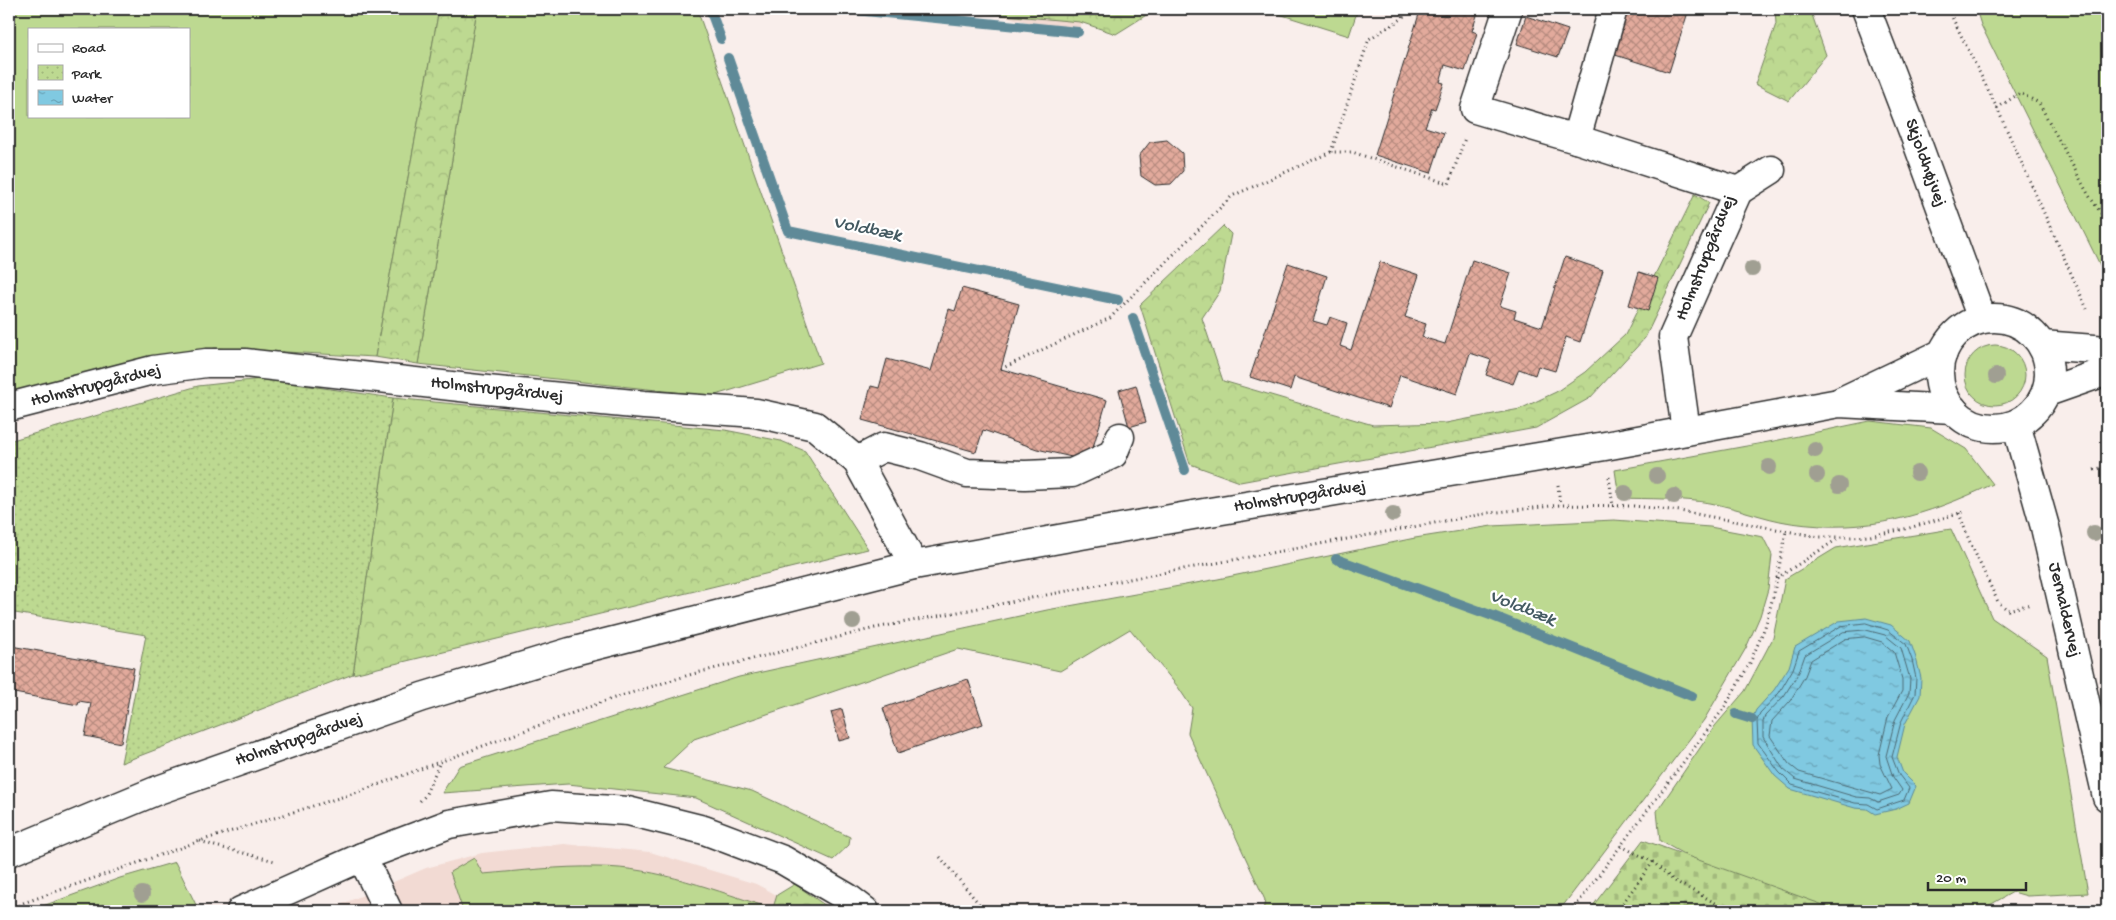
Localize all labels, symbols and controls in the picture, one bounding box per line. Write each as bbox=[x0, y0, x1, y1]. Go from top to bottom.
legend bbox=[28, 28, 190, 118]
text: Road bbox=[72, 40, 106, 58]
text: Park bbox=[71, 66, 102, 84]
text: Water bbox=[72, 90, 114, 108]
street label: Skjoldhøjvej bbox=[1899, 116, 1951, 210]
street label: Holmstrupgårdvej bbox=[1671, 192, 1741, 324]
water label: Voldbæk bbox=[831, 212, 905, 249]
street label: Holmstrupgårdvej bbox=[29, 360, 163, 412]
street label: Holmstrupgårdvej bbox=[429, 373, 565, 407]
street label: Holmstrupgårdvej bbox=[1232, 476, 1368, 518]
street label: Jernaldervej bbox=[2043, 561, 2085, 659]
water label: Voldbæk bbox=[1486, 585, 1560, 633]
street label: Holmstrupgårdvej bbox=[232, 708, 366, 772]
scale bar bbox=[1928, 860, 2026, 892]
text: 20 m bbox=[1936, 870, 1966, 888]

